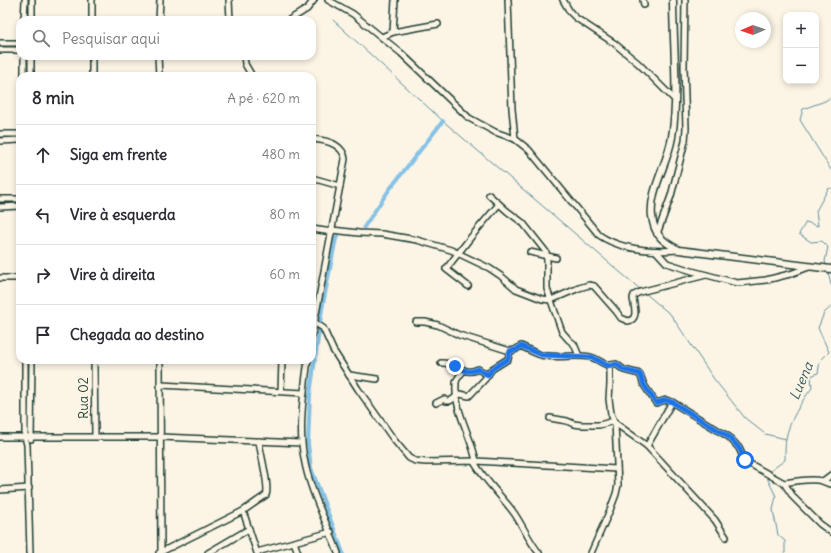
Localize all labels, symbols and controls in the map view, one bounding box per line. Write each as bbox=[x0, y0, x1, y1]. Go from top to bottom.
north arrow bbox=[735, 12, 771, 48]
map controls bbox=[783, 12, 819, 84]
button: + bbox=[783, 12, 819, 48]
search box bbox=[16, 16, 316, 60]
icon: search bbox=[30, 27, 52, 49]
text: Pesquisar aqui bbox=[62, 29, 160, 48]
button: − bbox=[783, 48, 819, 84]
text: 8 min bbox=[32, 87, 74, 109]
text: A pé · 620 m bbox=[227, 90, 300, 107]
icon: ahead bbox=[32, 144, 54, 166]
text: Siga em frente bbox=[70, 145, 167, 164]
text: 480 m bbox=[262, 146, 300, 163]
icon: left bbox=[32, 204, 54, 226]
text: Vire à esquerda bbox=[70, 205, 176, 224]
text: 80 m bbox=[269, 206, 300, 223]
icon: right bbox=[32, 264, 54, 286]
text: Vire à direita bbox=[70, 265, 155, 284]
text: 60 m bbox=[269, 266, 300, 283]
icon: arrive bbox=[32, 324, 54, 346]
text: Chegada ao destino bbox=[70, 325, 204, 344]
route end bbox=[446, 357, 464, 375]
water label: Luena bbox=[785, 359, 817, 403]
street label: Rua 02 bbox=[75, 377, 92, 419]
route start bbox=[736, 451, 754, 469]

